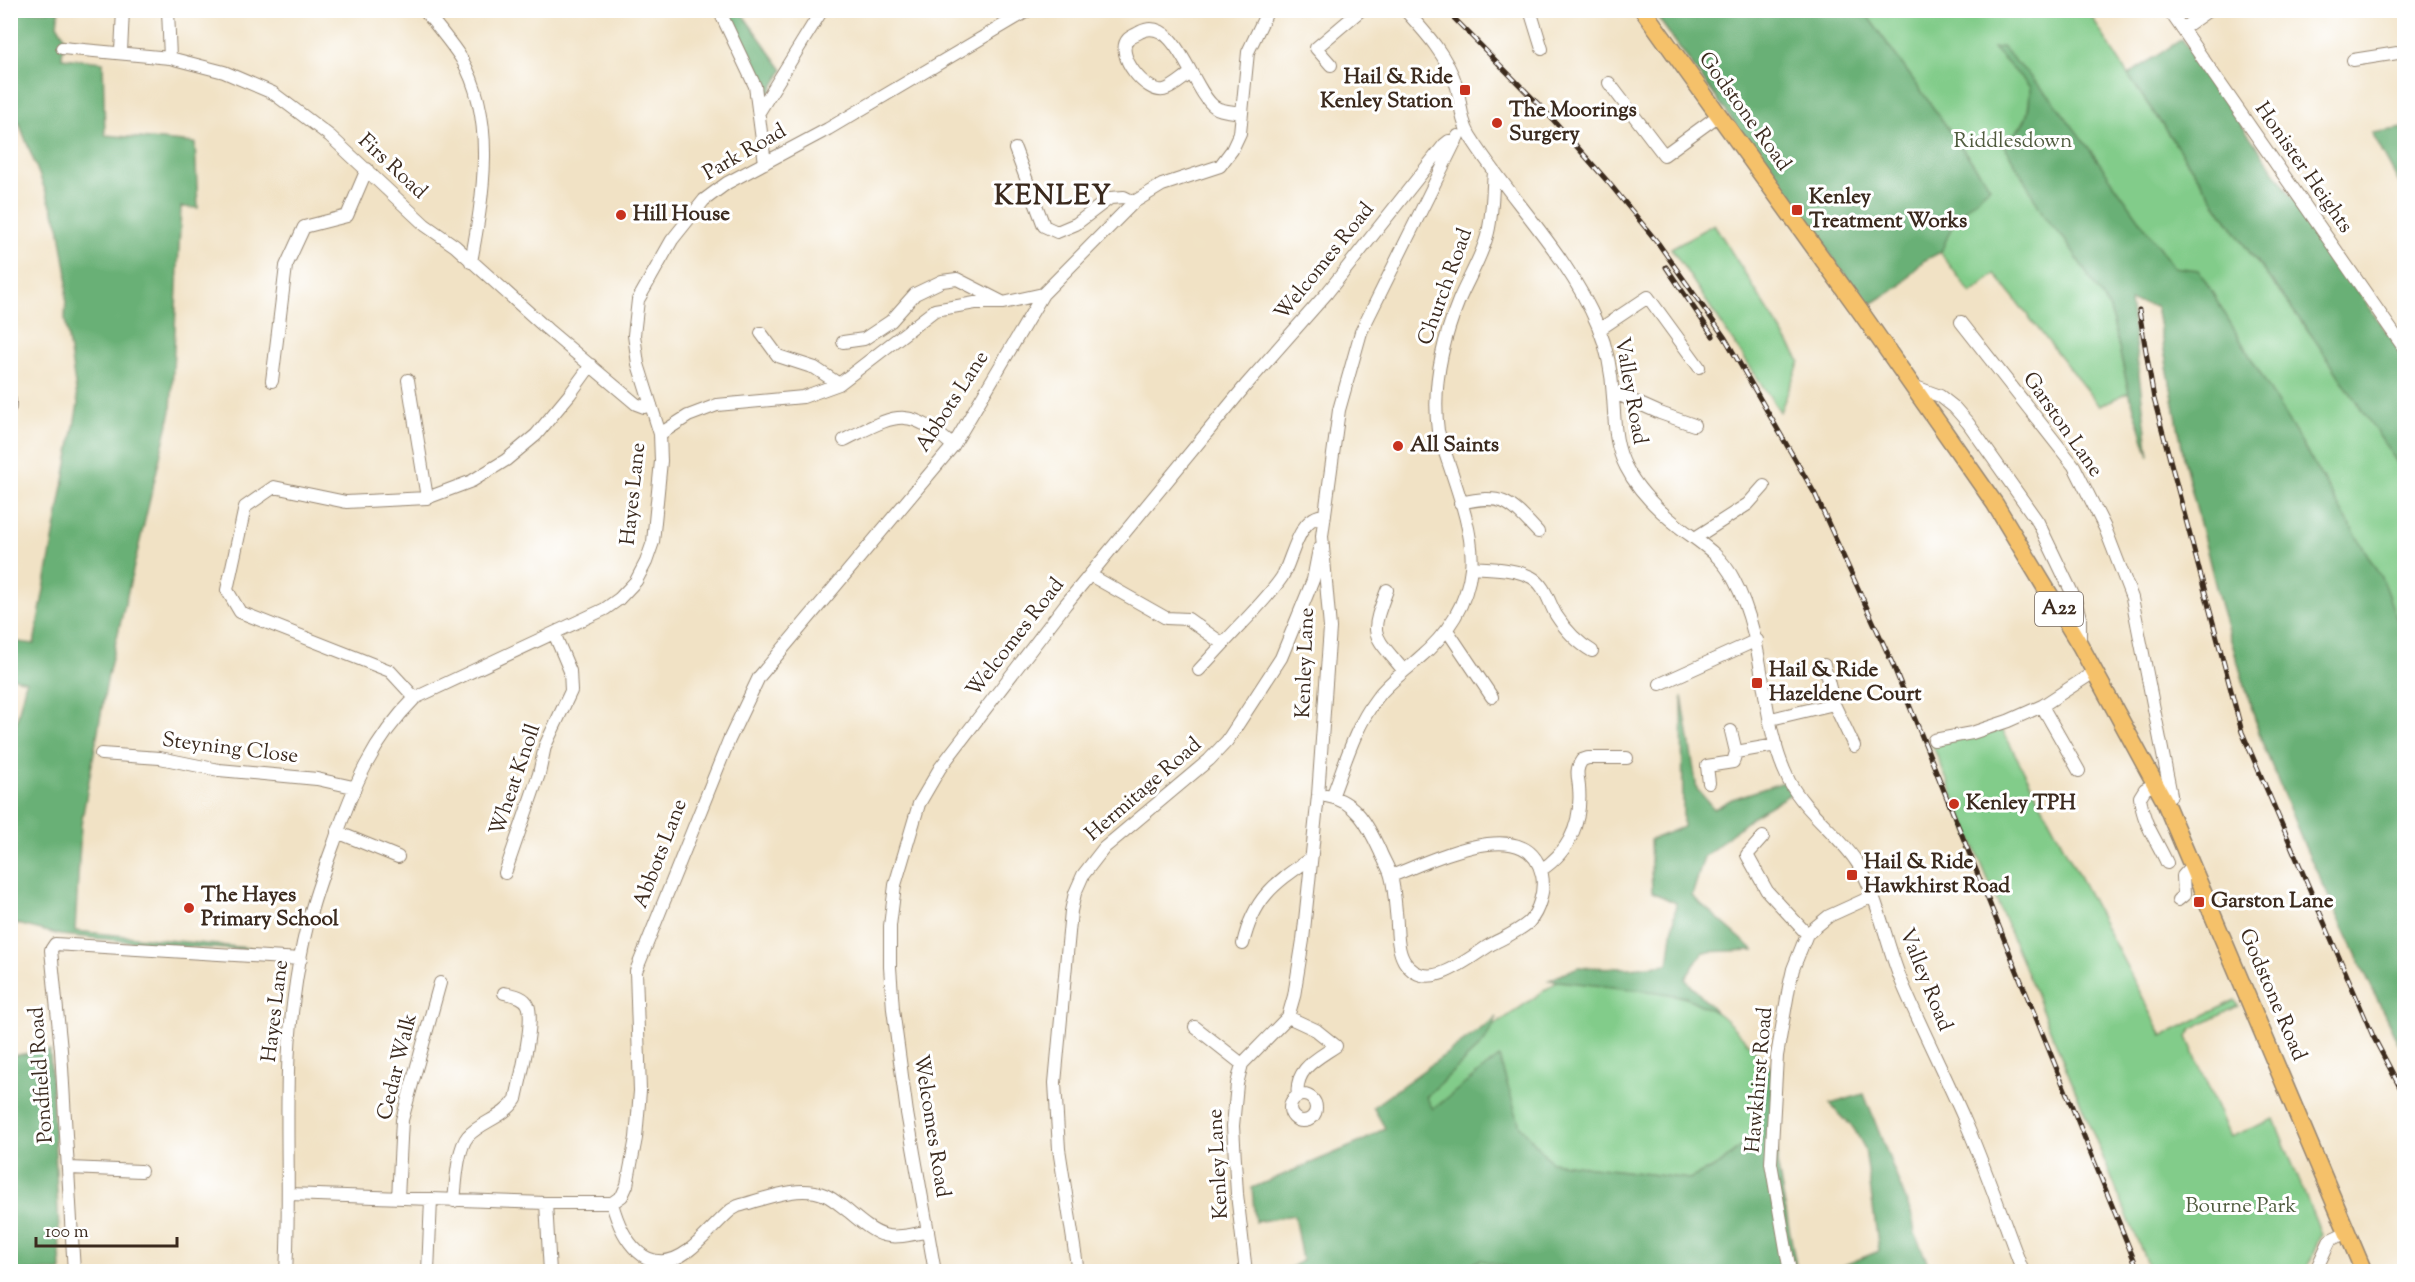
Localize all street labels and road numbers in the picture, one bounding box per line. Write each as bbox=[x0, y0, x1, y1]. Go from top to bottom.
street label: Godstone Road bbox=[1690, 46, 1798, 178]
street label: Honister Heights bbox=[2247, 96, 2359, 240]
street label: Park Road bbox=[698, 117, 792, 189]
street label: Firs Road bbox=[351, 127, 433, 207]
street label: Welcomes Road bbox=[1268, 196, 1382, 328]
street label: Church Road bbox=[1411, 224, 1481, 350]
street label: Valley Road bbox=[1606, 335, 1654, 447]
street label: Abbots Lane bbox=[909, 346, 997, 458]
street label: Garston Lane bbox=[2015, 366, 2109, 484]
street label: Hayes Lane bbox=[614, 441, 654, 547]
street label: Welcomes Road bbox=[960, 572, 1072, 704]
road number: A22 bbox=[2035, 592, 2083, 626]
street label: Kenley Lane bbox=[1289, 607, 1323, 719]
street label: Wheat Knoll bbox=[483, 720, 549, 840]
street label: Steyning Close bbox=[160, 726, 300, 772]
street label: Hermitage Road bbox=[1079, 731, 1209, 849]
street label: Abbots Lane bbox=[626, 795, 696, 913]
street label: Valley Road bbox=[1891, 924, 1959, 1036]
street label: Godstone Road bbox=[2231, 924, 2313, 1066]
street label: Hayes Lane bbox=[255, 958, 297, 1064]
street label: Pondfield Road bbox=[22, 1006, 62, 1144]
street label: Hawkhirst Road bbox=[1739, 1006, 1781, 1154]
street label: Cedar Walk bbox=[370, 1010, 426, 1124]
street label: Welcomes Road bbox=[905, 1052, 957, 1200]
street label: Kenley Lane bbox=[1201, 1108, 1237, 1220]

